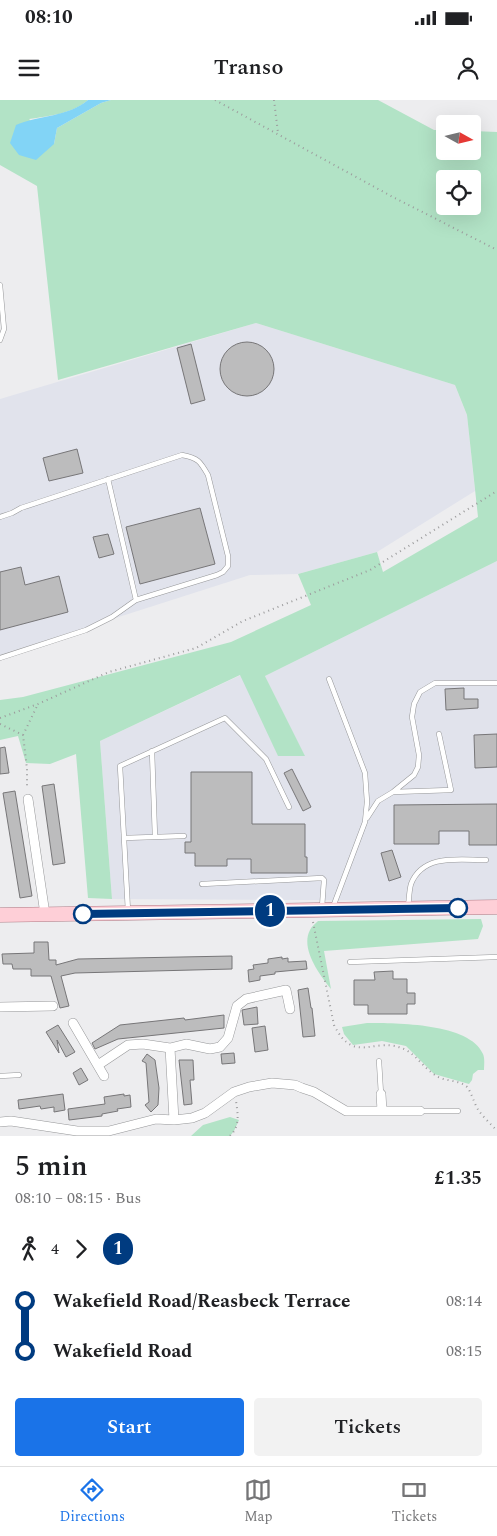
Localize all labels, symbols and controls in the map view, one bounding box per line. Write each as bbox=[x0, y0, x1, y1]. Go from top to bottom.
text: 08:10 bbox=[25, 3, 73, 32]
text: Transo bbox=[214, 51, 283, 84]
icon: menu bbox=[15, 54, 43, 82]
icon: person bbox=[454, 54, 482, 82]
north arrow bbox=[436, 115, 481, 160]
map controls bbox=[436, 115, 481, 215]
button: locate bbox=[436, 170, 481, 215]
line badge: 1 bbox=[254, 895, 286, 927]
text: 1 bbox=[265, 897, 275, 924]
unlabelled marker bbox=[448, 898, 468, 918]
unlabelled marker bbox=[73, 904, 93, 924]
text: 5 min bbox=[15, 1145, 88, 1188]
text: £1.35 bbox=[434, 1164, 482, 1193]
text: 08:10 – 08:15 · Bus bbox=[15, 1186, 141, 1210]
icon: walk bbox=[15, 1235, 43, 1263]
icon: forward bbox=[67, 1235, 95, 1263]
text: 1 bbox=[113, 1235, 123, 1262]
text: 4 bbox=[51, 1237, 59, 1261]
text: Wakefield Road/Reasbeck Terrace bbox=[53, 1287, 351, 1316]
text: 08:14 bbox=[446, 1289, 482, 1313]
text: Wakefield Road bbox=[53, 1337, 192, 1366]
text: 08:15 bbox=[446, 1339, 482, 1363]
button: Start bbox=[15, 1398, 244, 1456]
button: Tickets bbox=[254, 1398, 482, 1456]
tab: Directions bbox=[60, 1476, 125, 1527]
tab: Map bbox=[244, 1476, 272, 1527]
tab: Tickets bbox=[392, 1476, 437, 1527]

